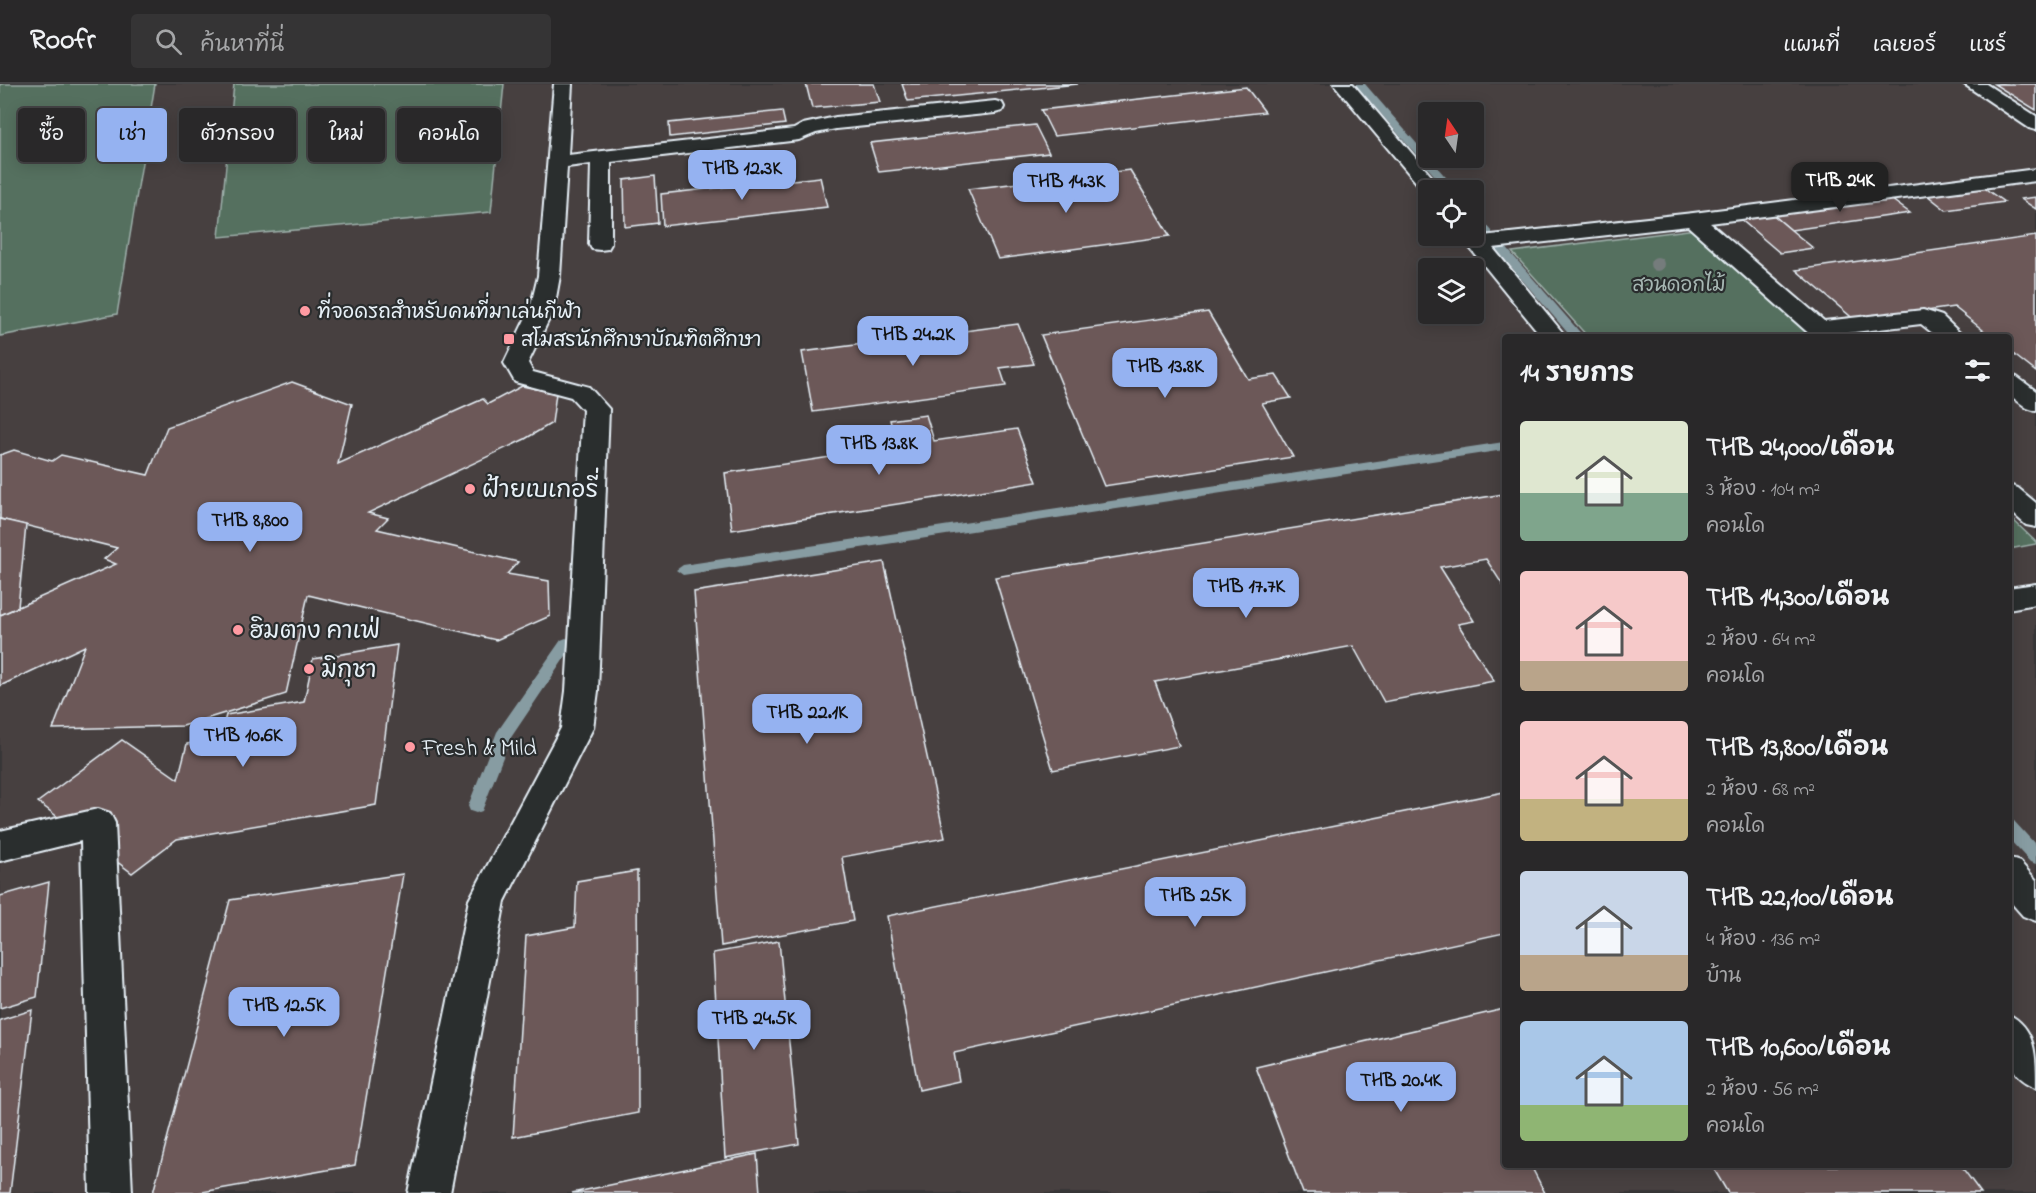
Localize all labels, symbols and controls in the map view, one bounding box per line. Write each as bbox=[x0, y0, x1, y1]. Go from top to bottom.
search box bbox=[131, 14, 551, 68]
text: Roofr bbox=[30, 21, 95, 62]
icon: search bbox=[152, 25, 185, 58]
text: ค้นหาที่นี่ bbox=[200, 30, 284, 62]
text: แผนที่ bbox=[1783, 31, 1840, 61]
text: เลเยอร์ bbox=[1873, 31, 1936, 61]
text: แชร์ bbox=[1969, 31, 2006, 61]
north arrow bbox=[1418, 102, 1484, 168]
map controls bbox=[1418, 102, 1484, 324]
chip: ซื้อ bbox=[18, 108, 85, 162]
chip: เช่า bbox=[97, 108, 167, 162]
chip: ตัวกรอง bbox=[179, 108, 296, 162]
chip: ใหม่ bbox=[308, 108, 385, 162]
chip: คอนโด bbox=[397, 108, 501, 162]
pin: THB 12.3K bbox=[673, 150, 811, 201]
text: THB 12.3K bbox=[702, 155, 782, 184]
pin: THB 24K bbox=[1785, 162, 1895, 213]
pin: THB 14.3K bbox=[997, 163, 1135, 214]
text: THB 24K bbox=[1805, 167, 1875, 196]
text: THB 14.3K bbox=[1027, 168, 1105, 197]
button: locate bbox=[1418, 180, 1484, 246]
button: layers bbox=[1418, 258, 1484, 324]
park label: สวนดอกไม้ bbox=[1632, 271, 1726, 301]
place label: ที่จอดรถสำหรับคนที่มาเล่นกีฬา bbox=[317, 292, 582, 328]
marker: ที่จอดรถสำหรับคนที่มาเล่นกีฬา bbox=[298, 304, 312, 318]
pin: THB 24.2K bbox=[844, 316, 982, 367]
text: THB 24.2K bbox=[871, 321, 955, 350]
place label: สโมสรนักศึกษาบัณฑิตศึกษา bbox=[521, 326, 761, 356]
marker: สโมสรนักศึกษาบัณฑิตศึกษา bbox=[502, 332, 516, 346]
pin: THB 13.8K bbox=[1096, 348, 1234, 399]
text: THB 13.8K bbox=[1126, 353, 1204, 382]
icon: filters bbox=[1961, 354, 1994, 387]
text: 14 รายการ bbox=[1520, 356, 1634, 394]
pin: THB 13.8K bbox=[810, 425, 948, 476]
text: THB 13.8K bbox=[840, 430, 918, 459]
text: THB 24,000/เดือน bbox=[1706, 430, 1894, 468]
icon: home bbox=[1568, 445, 1640, 517]
place label: ฝ้ายเบเกอรี่ bbox=[482, 467, 599, 509]
text: 3 ห้อง · 104 m² bbox=[1706, 476, 1820, 505]
marker: ฝ้ายเบเกอรี่ bbox=[463, 482, 477, 496]
pin: THB 8,800 bbox=[181, 502, 319, 553]
text: THB 8,800 bbox=[211, 507, 289, 536]
text: คอนโด bbox=[1706, 513, 1765, 542]
pin: THB 17.7K bbox=[1177, 568, 1315, 619]
text: THB 17.7K bbox=[1207, 573, 1285, 602]
text: THB 14,300/เดือน bbox=[1706, 580, 1889, 618]
icon: home bbox=[1568, 595, 1640, 667]
place label: ฮิมตาง คาเฟ่ bbox=[250, 615, 381, 650]
marker: ฮิมตาง คาเฟ่ bbox=[231, 623, 245, 637]
text: 2 ห้อง · 64 m² bbox=[1706, 626, 1816, 655]
place label: มิกุชา bbox=[321, 654, 377, 689]
marker: มิกุชา bbox=[302, 662, 316, 676]
text: คอนโด bbox=[1706, 663, 1765, 692]
pin: THB 22.1K bbox=[738, 694, 876, 745]
text: THB 22.1K bbox=[766, 699, 848, 728]
pin: THB 10.6K bbox=[174, 717, 312, 768]
text: THB 10.6K bbox=[203, 722, 283, 751]
text: THB 13,800/เดือน bbox=[1706, 730, 1888, 768]
place label: Fresh & Mild bbox=[421, 732, 537, 767]
marker: Fresh & Mild bbox=[403, 740, 417, 754]
icon: home bbox=[1568, 745, 1640, 817]
text: 2 ห้อง · 68 m² bbox=[1706, 776, 1815, 805]
text: คอนโด bbox=[1706, 813, 1765, 842]
pin: THB 25K bbox=[1140, 877, 1250, 928]
text: THB 22,100/เดือน bbox=[1706, 880, 1894, 918]
text: THB 25K bbox=[1159, 882, 1231, 911]
icon: home bbox=[1568, 895, 1640, 967]
text: 4 ห้อง · 136 m² bbox=[1706, 926, 1820, 955]
text: บ้าน bbox=[1706, 963, 1741, 992]
pin: THB 12.5K bbox=[215, 987, 353, 1038]
text: THB 12.5K bbox=[242, 992, 326, 1021]
pin: THB 24.5K bbox=[685, 1000, 823, 1051]
text: THB 24.5K bbox=[712, 1005, 796, 1034]
text: THB 10,600/เดือน bbox=[1706, 1030, 1891, 1068]
icon: home bbox=[1568, 1045, 1640, 1117]
pin: THB 20.4K bbox=[1332, 1062, 1470, 1113]
text: THB 20.4K bbox=[1360, 1067, 1442, 1096]
text: 2 ห้อง · 56 m² bbox=[1706, 1076, 1819, 1105]
text: คอนโด bbox=[1706, 1113, 1765, 1142]

